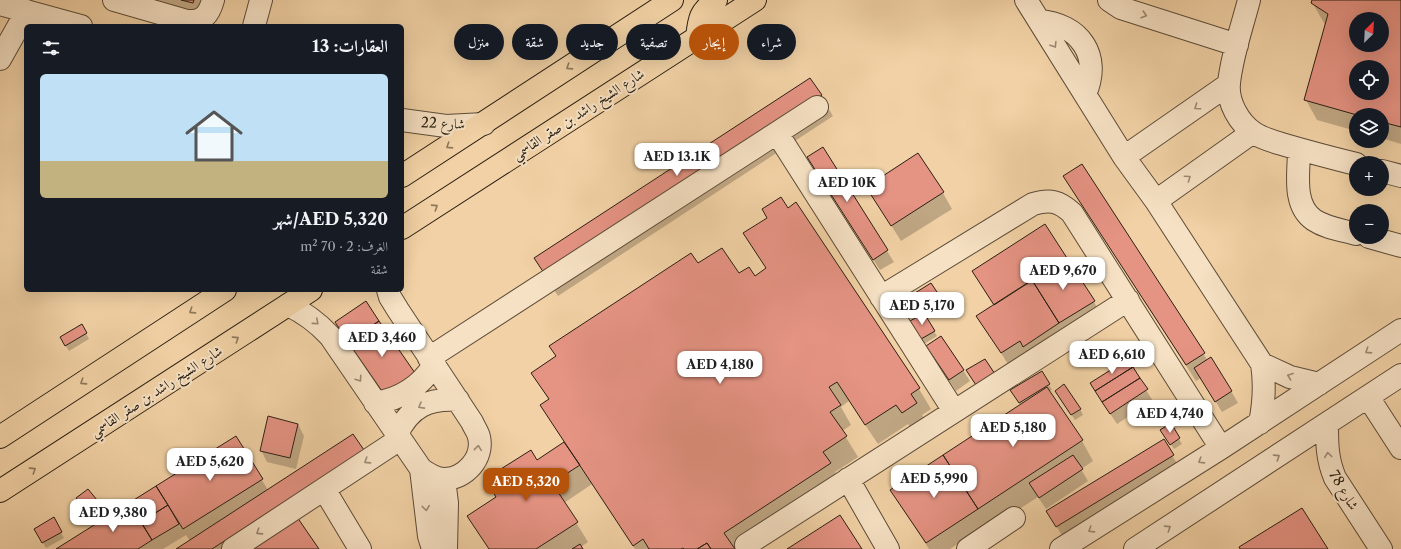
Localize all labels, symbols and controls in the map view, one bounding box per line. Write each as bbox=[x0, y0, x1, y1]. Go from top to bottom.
one-way arrow bbox=[1141, 10, 1148, 19]
north arrow bbox=[1349, 12, 1389, 52]
map controls bbox=[1349, 12, 1389, 244]
chip: منزل bbox=[454, 24, 504, 60]
chip: شقة bbox=[512, 24, 558, 60]
chip: جديد bbox=[566, 24, 618, 60]
chip: تصفية bbox=[626, 24, 681, 60]
chip: إيجار bbox=[689, 24, 739, 60]
chip: شراء bbox=[747, 24, 796, 60]
text: العقارات: 13 bbox=[312, 36, 388, 56]
icon: filters bbox=[40, 37, 62, 59]
one-way arrow bbox=[1050, 41, 1057, 48]
button: locate bbox=[1349, 60, 1389, 100]
one-way arrow bbox=[566, 63, 573, 70]
street label: شارع الشيخ راشد بن صقر القاسمي bbox=[508, 64, 650, 167]
icon: home bbox=[178, 100, 250, 172]
one-way arrow bbox=[1194, 102, 1201, 109]
button: layers bbox=[1349, 108, 1389, 148]
street label: شارع 22 bbox=[421, 113, 465, 136]
one-way arrow bbox=[446, 141, 453, 149]
pin: AED 13.1K bbox=[631, 143, 723, 177]
text: AED 13.1K bbox=[643, 148, 711, 164]
button: + bbox=[1349, 156, 1389, 196]
pin: AED 10K bbox=[810, 169, 884, 203]
text: AED 10K bbox=[818, 174, 876, 190]
one-way arrow bbox=[1183, 176, 1190, 183]
one-way arrow bbox=[431, 204, 438, 212]
button: − bbox=[1349, 204, 1389, 244]
text: AED 5,320/شهر bbox=[273, 209, 388, 229]
text: الغرف: 2 · 70 m² bbox=[300, 238, 388, 254]
pin: AED 9,670 bbox=[1017, 257, 1109, 291]
text: شقة bbox=[371, 261, 388, 277]
text: AED 9,670 bbox=[1029, 262, 1097, 278]
pin: AED 5,170 bbox=[876, 292, 968, 326]
text: AED 5,170 bbox=[889, 297, 955, 313]
one-way arrow bbox=[189, 307, 196, 314]
one-way arrow bbox=[311, 317, 319, 324]
pin: AED 3,460 bbox=[336, 324, 428, 358]
text: AED 3,460 bbox=[348, 329, 416, 345]
one-way arrow bbox=[232, 336, 239, 343]
street label: شارع الشيخ راشد بن صقر القاسمي bbox=[86, 341, 228, 444]
pin: AED 6,610 bbox=[1066, 341, 1158, 375]
text: AED 6,610 bbox=[1078, 346, 1146, 362]
one-way arrow bbox=[1366, 346, 1373, 353]
pin: AED 4,180 bbox=[674, 351, 766, 385]
text: AED 4,180 bbox=[686, 356, 754, 372]
one-way arrow bbox=[1286, 373, 1293, 381]
one-way arrow bbox=[354, 375, 362, 382]
one-way arrow bbox=[80, 378, 87, 385]
pin: AED 4,740 bbox=[1124, 400, 1216, 434]
one-way arrow bbox=[418, 402, 425, 409]
text: AED 4,740 bbox=[1136, 405, 1204, 421]
pin: AED 5,180 bbox=[967, 414, 1059, 448]
text: AED 5,180 bbox=[980, 419, 1046, 435]
one-way arrow bbox=[474, 445, 483, 451]
pin: AED 5,620 bbox=[164, 448, 256, 482]
one-way arrow bbox=[1324, 452, 1333, 458]
text: AED 5,620 bbox=[176, 453, 244, 469]
one-way arrow bbox=[1272, 455, 1279, 462]
one-way arrow bbox=[364, 456, 371, 464]
one-way arrow bbox=[1198, 456, 1205, 463]
pin: AED 5,990 bbox=[888, 465, 980, 499]
one-way arrow bbox=[29, 467, 36, 475]
street label: شارع 78 bbox=[1323, 467, 1363, 515]
pin: AED 5,320 bbox=[480, 468, 572, 502]
text: AED 5,990 bbox=[900, 470, 968, 486]
text: AED 5,320 bbox=[492, 473, 560, 489]
pin: AED 9,380 bbox=[67, 499, 159, 533]
text: AED 9,380 bbox=[79, 504, 147, 520]
one-way arrow bbox=[421, 505, 430, 511]
one-way arrow bbox=[1088, 525, 1095, 533]
one-way arrow bbox=[1163, 526, 1170, 533]
one-way arrow bbox=[256, 527, 263, 534]

